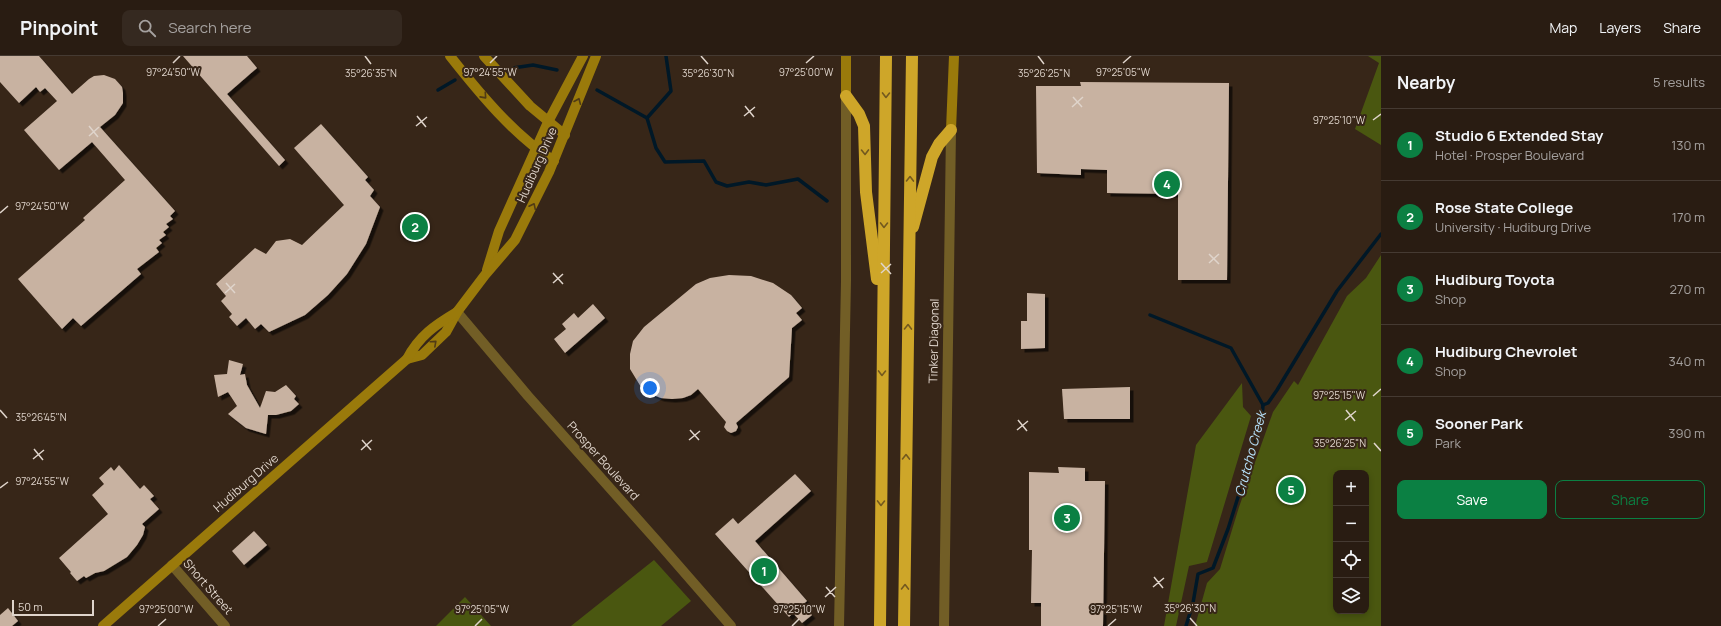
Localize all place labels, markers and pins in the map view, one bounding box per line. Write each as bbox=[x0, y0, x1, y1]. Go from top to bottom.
pin: 4 bbox=[1154, 169, 1180, 199]
pin: 2 bbox=[402, 212, 428, 242]
pin: 5 bbox=[1278, 475, 1304, 505]
pin: 3 bbox=[1054, 503, 1080, 533]
pin: 1 bbox=[751, 556, 777, 586]

